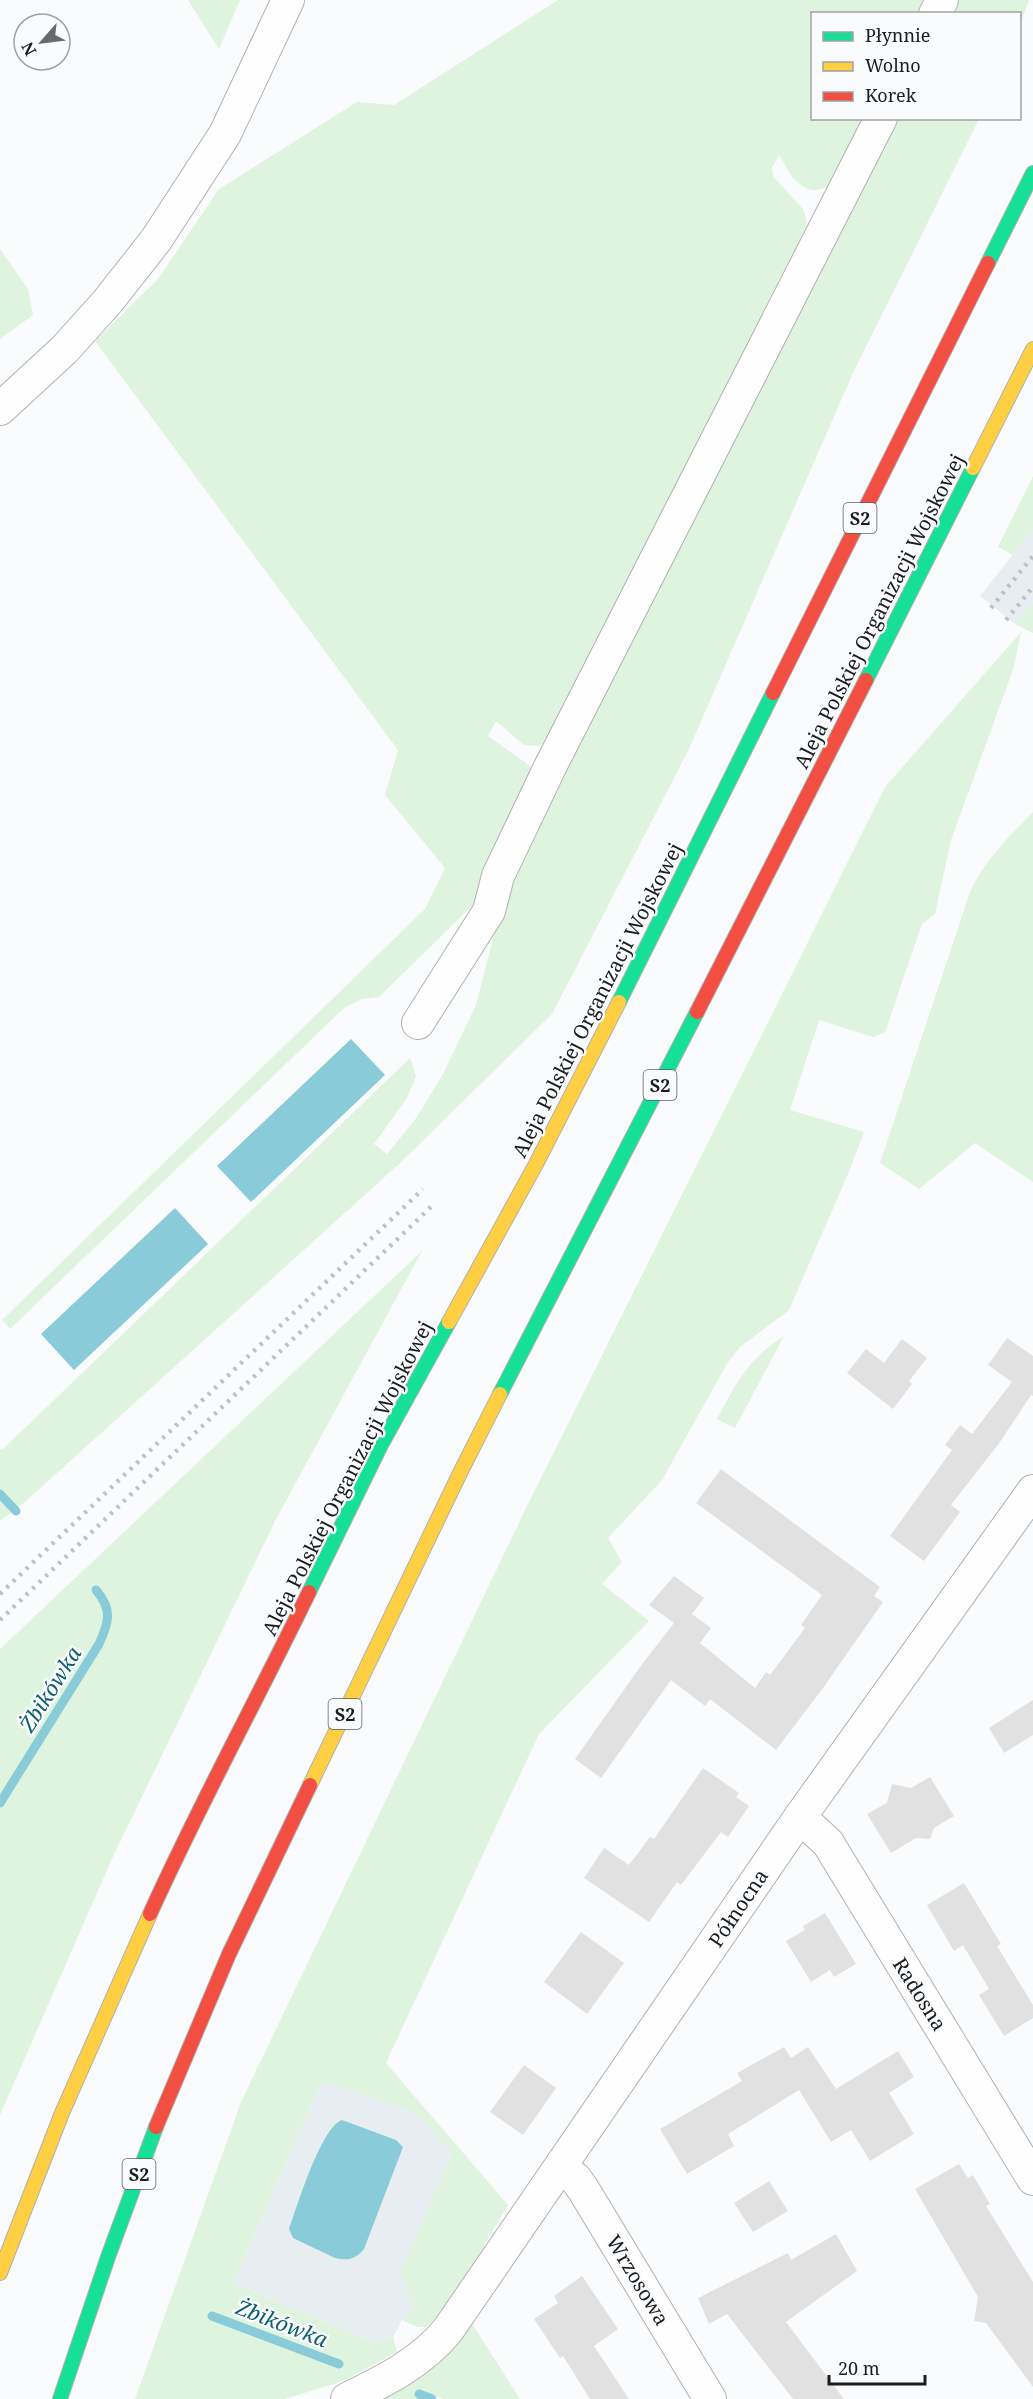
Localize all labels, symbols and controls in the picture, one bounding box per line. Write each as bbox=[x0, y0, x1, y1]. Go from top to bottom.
north arrow bbox=[12, 12, 72, 72]
legend bbox=[811, 12, 1021, 120]
text: Płynnie bbox=[865, 23, 930, 47]
text: N bbox=[16, 38, 41, 60]
text: Wolno bbox=[865, 53, 921, 77]
text: Korek bbox=[865, 83, 917, 107]
street label: Aleja Polskiej Organizacji Wojskowej bbox=[788, 449, 970, 773]
road number: S2 bbox=[844, 503, 876, 533]
street label: Aleja Polskiej Organizacji Wojskowej bbox=[506, 838, 688, 1162]
road number: S2 bbox=[644, 1070, 676, 1100]
street label: Aleja Polskiej Organizacji Wojskowej bbox=[256, 1316, 438, 1640]
water label: Żbikówka bbox=[12, 1640, 88, 1738]
road number: S2 bbox=[328, 1699, 362, 1729]
street label: Północna bbox=[702, 1864, 774, 1952]
street label: Radosna bbox=[887, 1952, 953, 2036]
road number: S2 bbox=[122, 2159, 156, 2189]
street label: Wrzosowa bbox=[600, 2230, 676, 2330]
water label: Żbikówka bbox=[231, 2292, 333, 2354]
scale bar bbox=[829, 2348, 925, 2386]
text: 20 m bbox=[838, 2356, 880, 2380]

